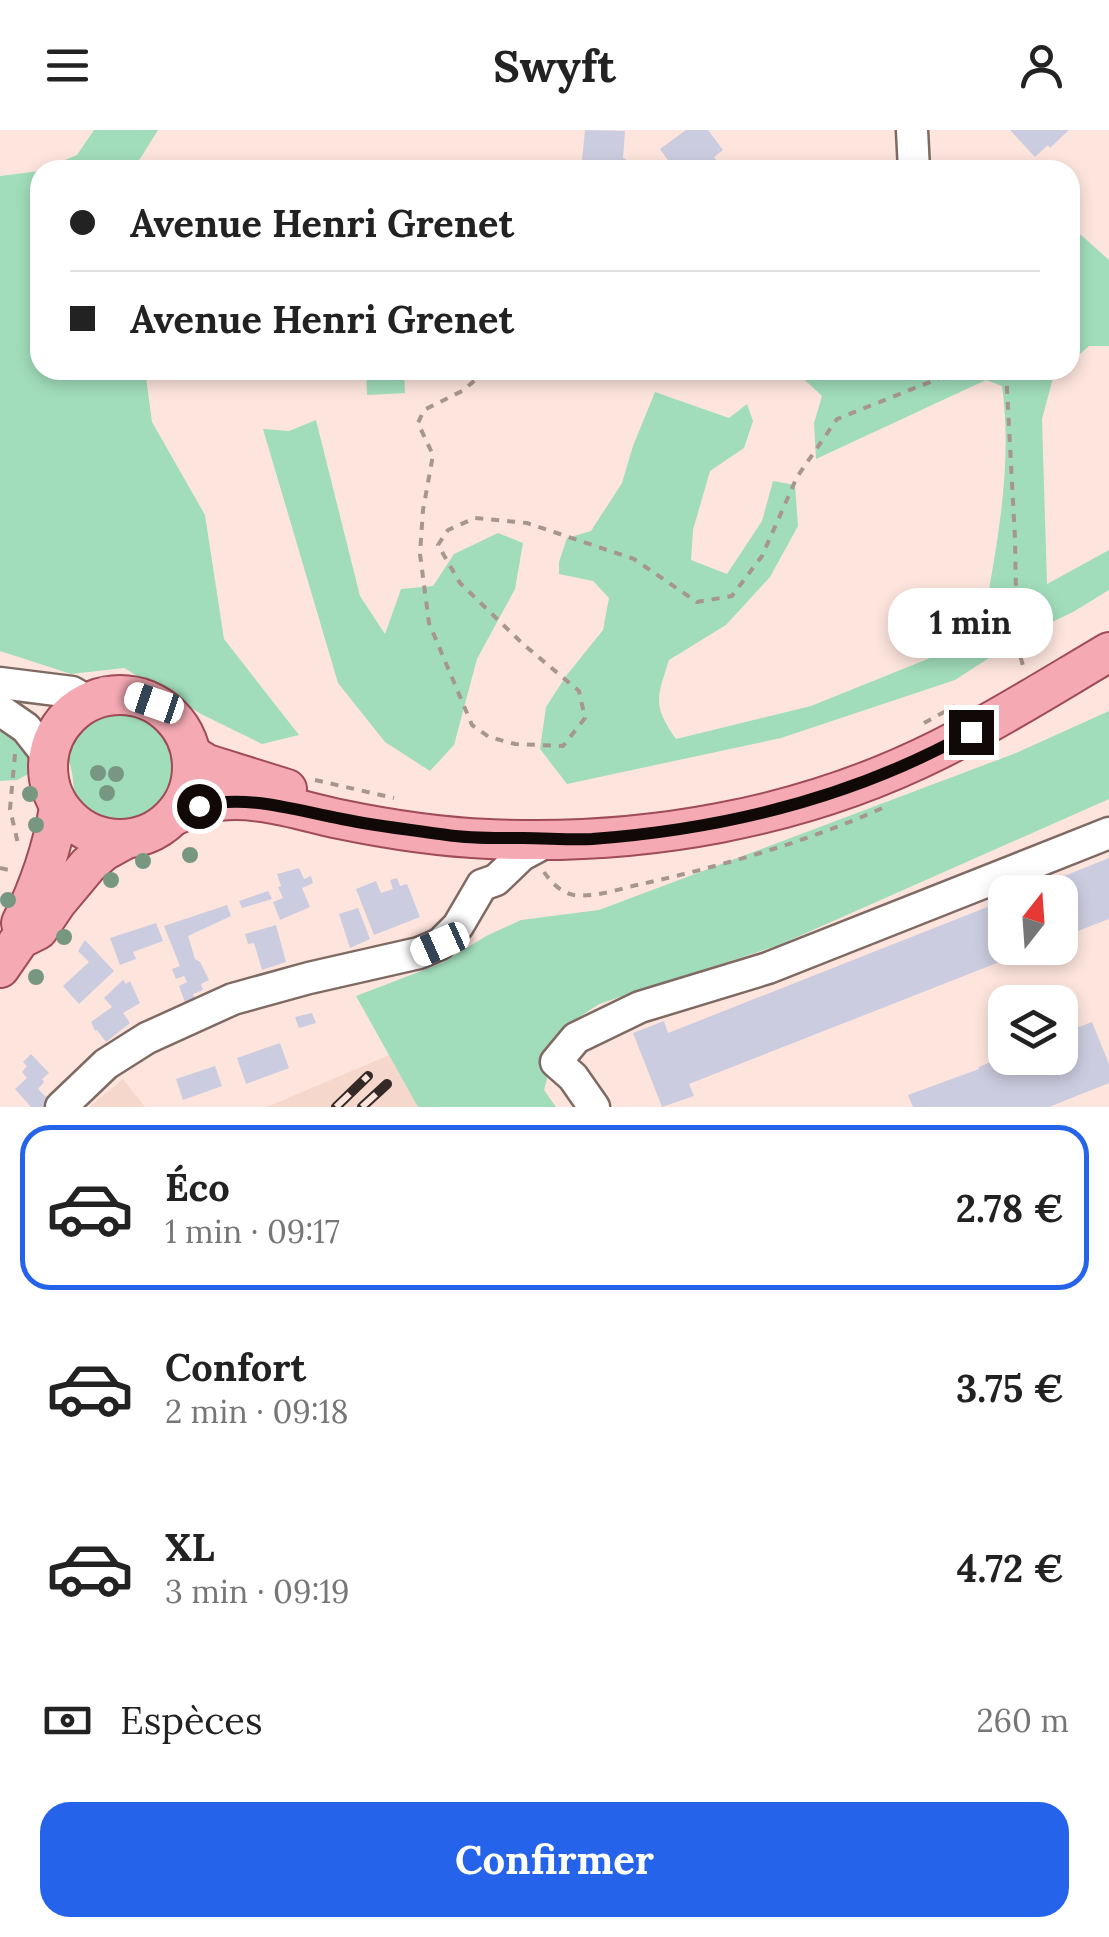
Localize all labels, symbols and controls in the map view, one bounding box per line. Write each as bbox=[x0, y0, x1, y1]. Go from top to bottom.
text: Swyft bbox=[493, 37, 616, 94]
icon: menu bbox=[40, 38, 95, 93]
icon: person bbox=[1014, 38, 1069, 93]
text: Avenue Henri Grenet bbox=[130, 199, 514, 247]
text: Avenue Henri Grenet bbox=[130, 295, 514, 343]
callout: 1 min bbox=[888, 587, 1054, 657]
text: 1 min bbox=[930, 602, 1011, 643]
car bbox=[121, 679, 187, 727]
route end bbox=[949, 710, 994, 755]
route start bbox=[177, 784, 222, 829]
north arrow bbox=[988, 875, 1078, 965]
map controls bbox=[988, 875, 1078, 1075]
car bbox=[406, 918, 474, 970]
button: layers bbox=[988, 985, 1078, 1075]
icon: car bbox=[45, 1163, 135, 1253]
text: Éco bbox=[165, 1163, 230, 1211]
text: 2.78 € bbox=[956, 1184, 1064, 1232]
text: 1 min · 09:17 bbox=[165, 1211, 340, 1252]
icon: car bbox=[45, 1343, 135, 1433]
text: Confort bbox=[165, 1343, 306, 1391]
text: 3.75 € bbox=[956, 1364, 1064, 1412]
text: 2 min · 09:18 bbox=[165, 1391, 348, 1432]
icon: car bbox=[45, 1523, 135, 1613]
text: XL bbox=[165, 1523, 215, 1571]
text: 4.72 € bbox=[957, 1544, 1064, 1592]
text: 3 min · 09:19 bbox=[165, 1571, 350, 1612]
icon: cash bbox=[40, 1693, 95, 1748]
text: Espèces bbox=[120, 1696, 263, 1744]
text: 260 m bbox=[976, 1700, 1069, 1741]
button: Confirmer bbox=[40, 1802, 1069, 1917]

